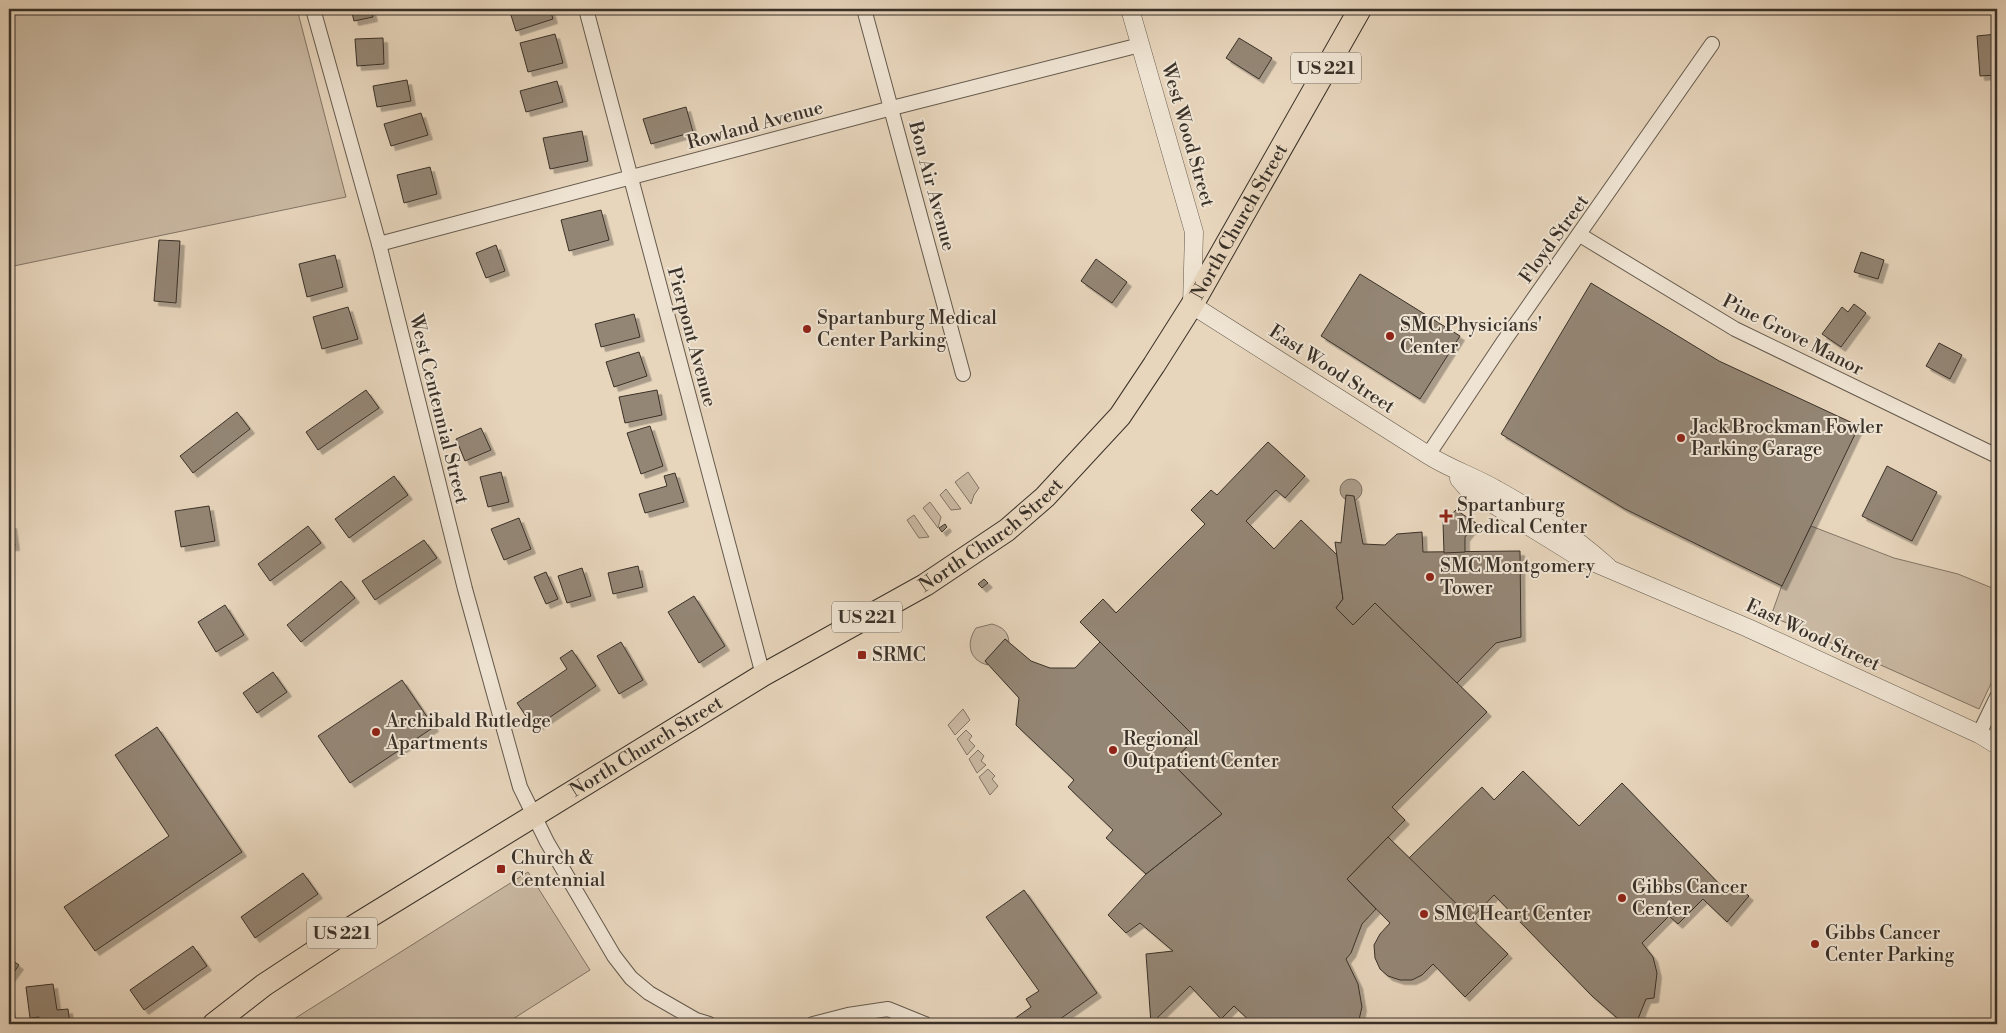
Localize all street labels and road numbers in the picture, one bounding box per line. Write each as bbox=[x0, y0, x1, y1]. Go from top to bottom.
road number: US 221 bbox=[1291, 52, 1361, 84]
street label: West Wood Street bbox=[1156, 59, 1220, 210]
street label: Rowland Avenue bbox=[684, 95, 826, 155]
street label: Bon Air Avenue bbox=[903, 118, 961, 253]
street label: North Church Street bbox=[1186, 139, 1293, 304]
street label: Floyd Street bbox=[1514, 190, 1594, 288]
street label: Pierpont Avenue bbox=[662, 264, 722, 410]
street label: Pine Grove Manor bbox=[1718, 289, 1868, 381]
street label: West Centennial Street bbox=[404, 311, 474, 507]
street label: East Wood Street bbox=[1264, 319, 1400, 419]
street label: North Church Street bbox=[914, 473, 1068, 598]
street label: East Wood Street bbox=[1742, 593, 1884, 677]
road number: US 221 bbox=[832, 602, 902, 632]
street label: North Church Street bbox=[565, 690, 727, 803]
road number: US 221 bbox=[307, 918, 377, 948]

